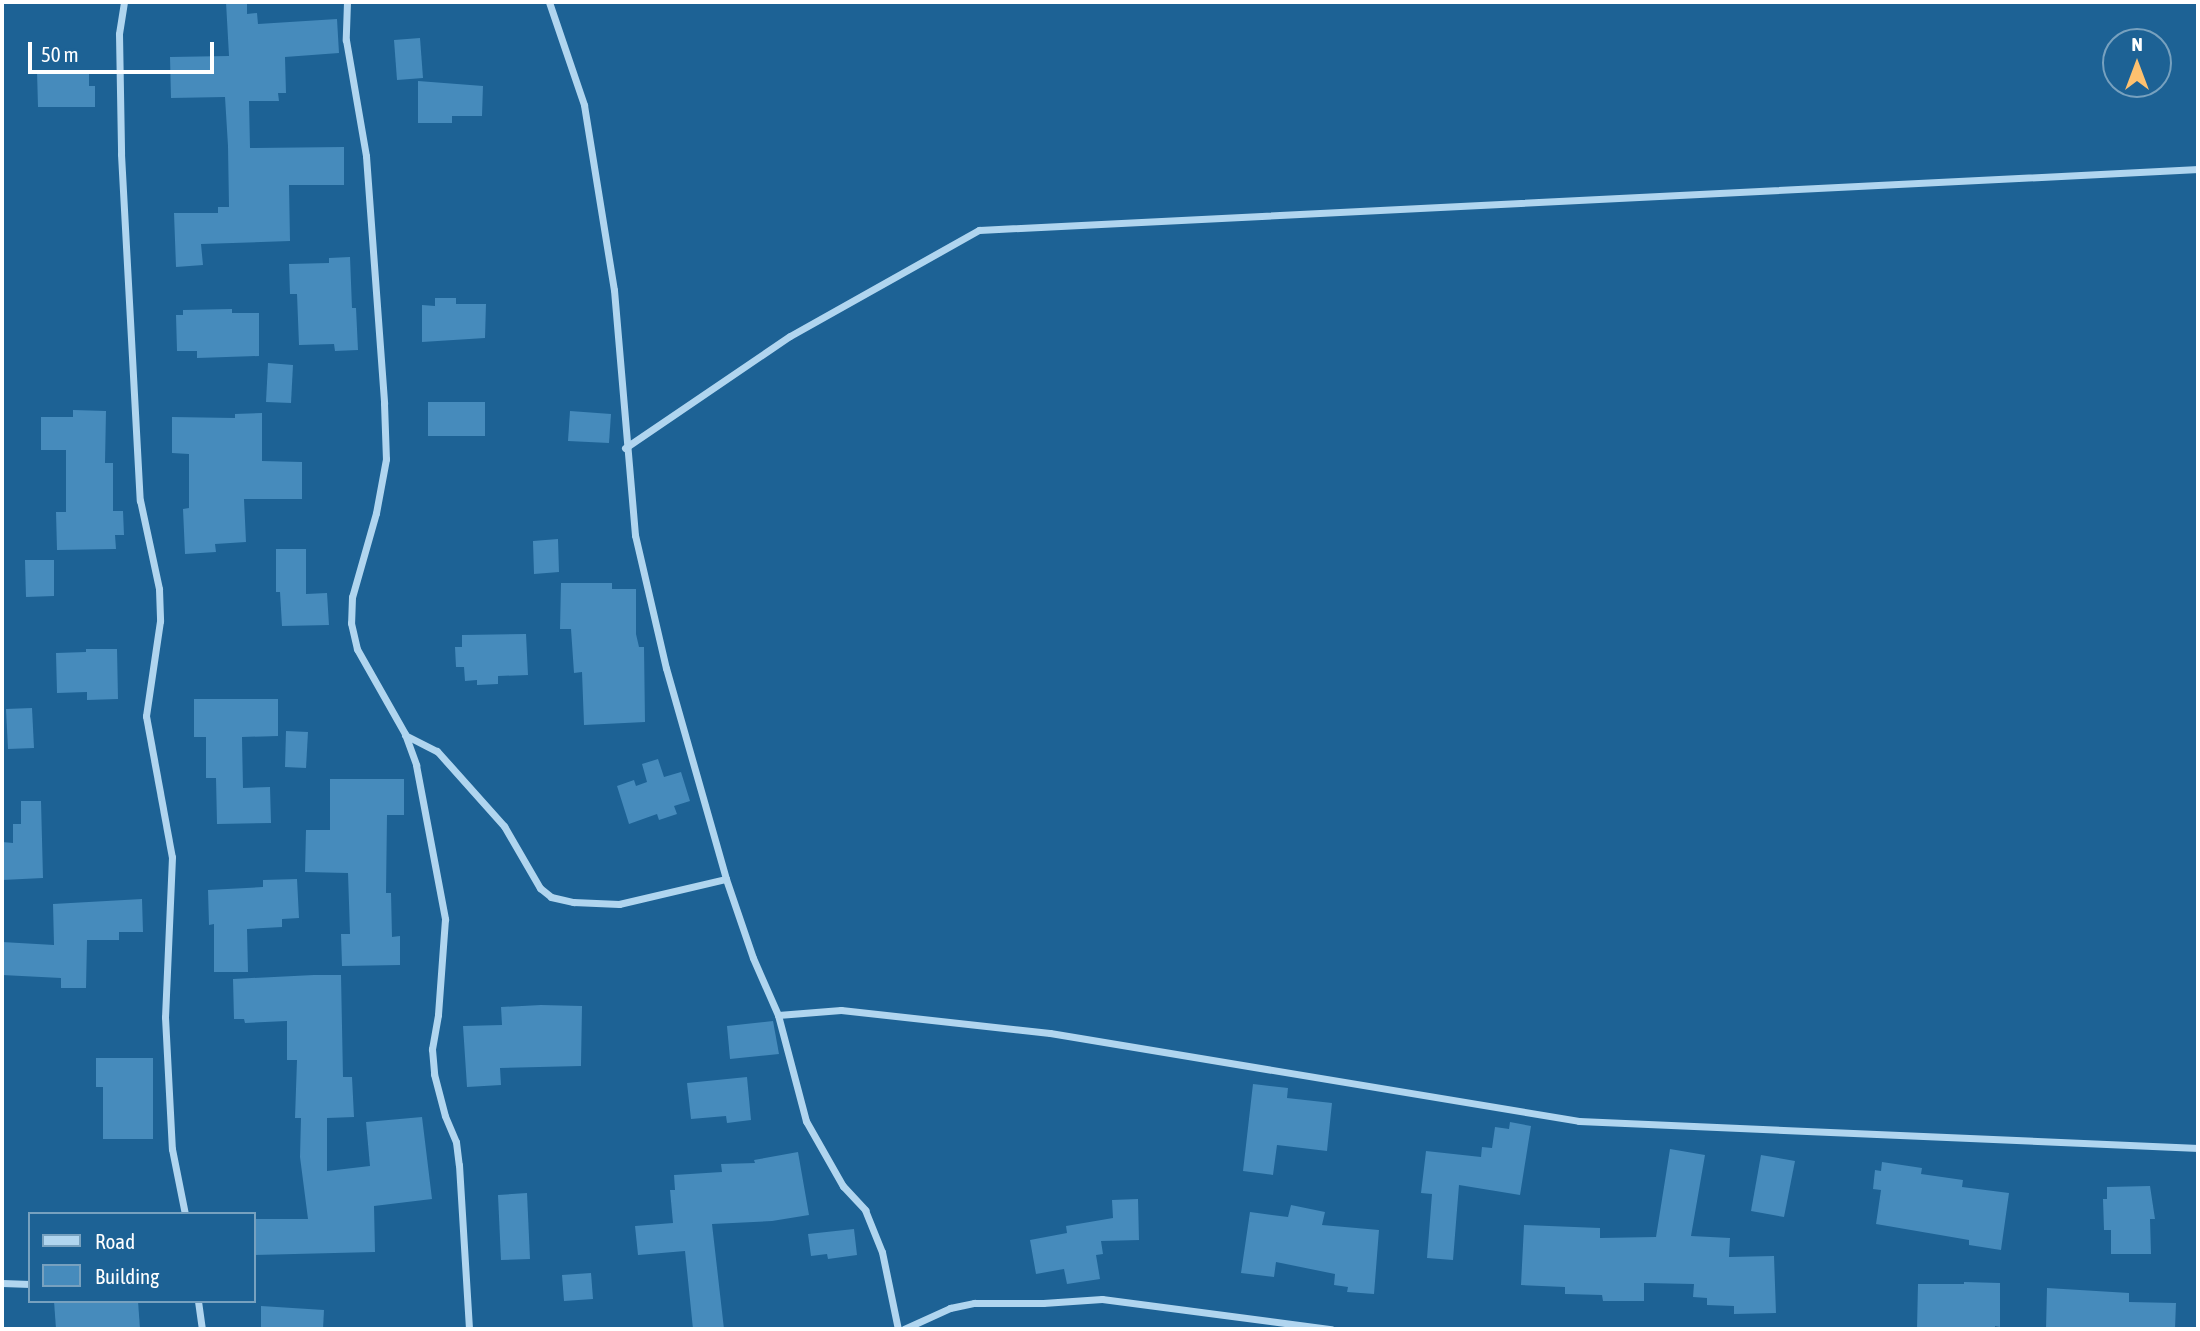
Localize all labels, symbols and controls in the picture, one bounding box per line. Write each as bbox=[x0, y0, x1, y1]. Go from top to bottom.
scale bar bbox=[32, 28, 217, 72]
north arrow bbox=[2102, 28, 2172, 98]
text: N bbox=[2131, 33, 2143, 55]
text: 50 m bbox=[41, 42, 79, 66]
legend bbox=[28, 1212, 256, 1303]
text: Road bbox=[95, 1229, 135, 1253]
text: Building bbox=[95, 1264, 159, 1288]

